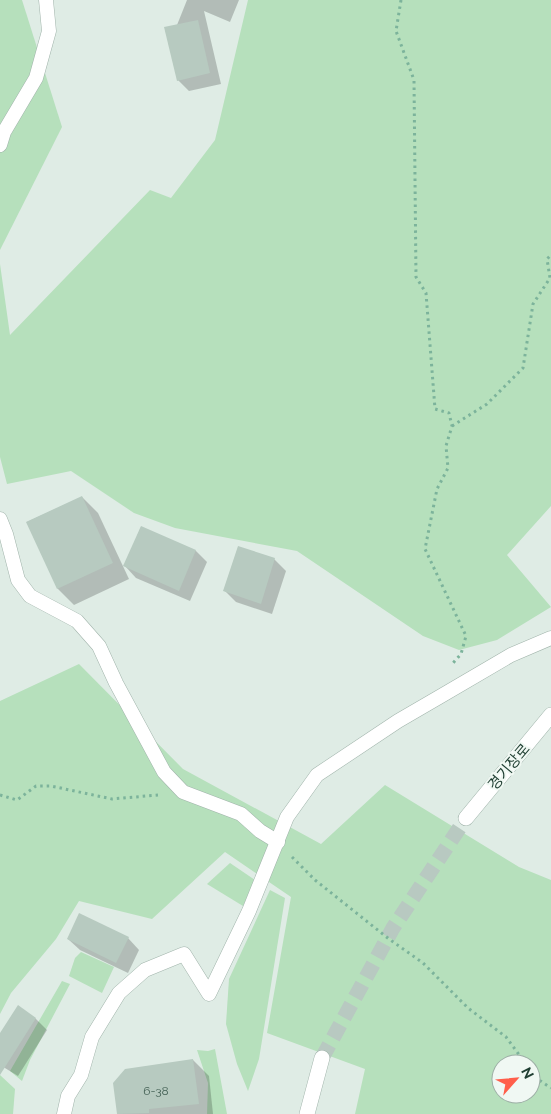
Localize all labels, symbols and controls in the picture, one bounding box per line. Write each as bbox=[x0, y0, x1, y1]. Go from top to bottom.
street label: 경기장로 bbox=[484, 740, 534, 794]
north arrow bbox=[491, 1054, 541, 1104]
text: N bbox=[518, 1065, 537, 1081]
house number: 6-38 bbox=[143, 1084, 169, 1098]

